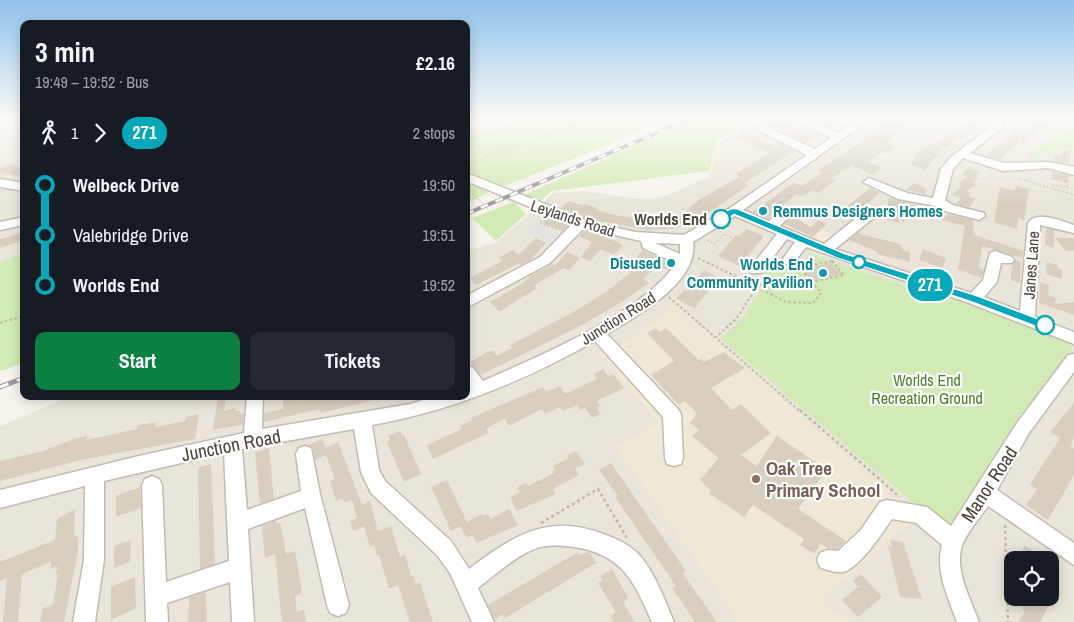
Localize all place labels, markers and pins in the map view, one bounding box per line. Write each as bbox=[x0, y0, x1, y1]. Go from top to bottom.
place label: Remmus Designers Homes bbox=[773, 200, 943, 222]
marker: Remmus Designers Homes bbox=[757, 205, 769, 217]
place label: Worlds End bbox=[634, 208, 707, 230]
marker: Worlds End bbox=[711, 209, 731, 229]
place label: Disused bbox=[610, 252, 661, 274]
place label: Worlds End Community Pavilion bbox=[687, 253, 813, 293]
unlabelled marker bbox=[852, 255, 866, 269]
marker: Disused bbox=[665, 257, 677, 269]
marker: Worlds End Community Pavilion bbox=[817, 267, 829, 279]
unlabelled marker bbox=[1035, 315, 1055, 335]
place label: Oak Tree Primary School bbox=[766, 455, 880, 503]
marker: Oak Tree Primary School bbox=[750, 473, 762, 485]

